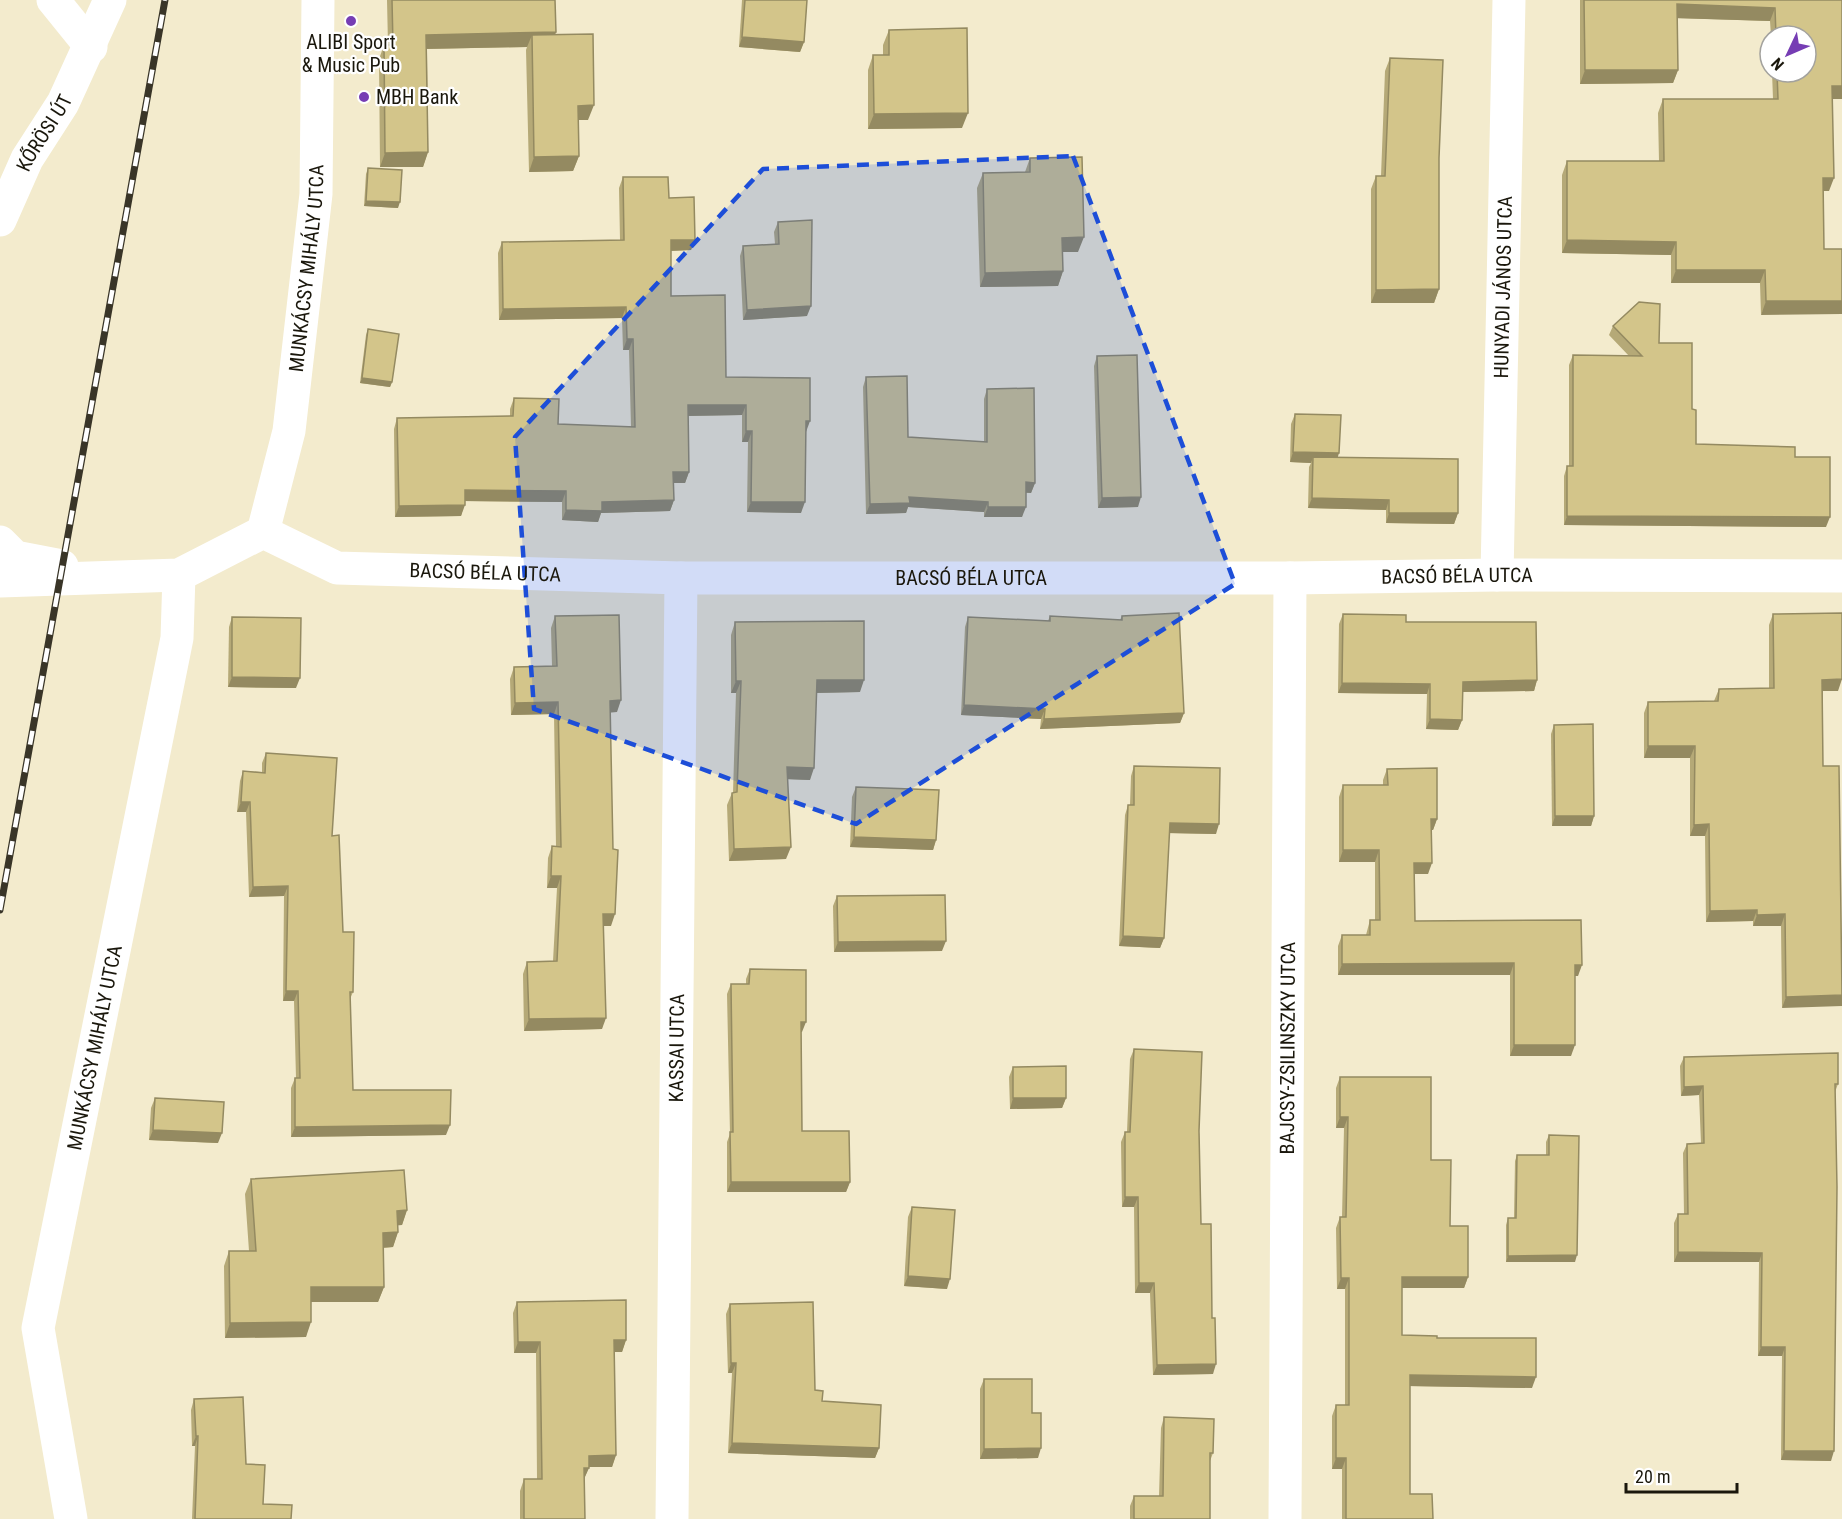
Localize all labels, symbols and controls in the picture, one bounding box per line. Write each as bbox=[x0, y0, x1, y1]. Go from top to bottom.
marker: ALIBI Sport & Music Pub bbox=[344, 14, 358, 28]
north arrow bbox=[1758, 24, 1818, 84]
place label: ALIBI Sport & Music Pub bbox=[302, 30, 400, 77]
text: N bbox=[1767, 54, 1788, 74]
place label: MBH Bank bbox=[376, 85, 458, 109]
marker: MBH Bank bbox=[357, 90, 371, 104]
street label: KŐRÖSI ÚT bbox=[11, 91, 77, 175]
street label: MUNKÁCSY MIHÁLY UTCA bbox=[284, 164, 328, 373]
street label: HUNYADI JÁNOS UTCA bbox=[1489, 195, 1517, 379]
street label: BACSÓ BÉLA UTCA bbox=[409, 558, 562, 587]
street label: BACSÓ BÉLA UTCA bbox=[1381, 563, 1533, 589]
street label: BACSÓ BÉLA UTCA bbox=[895, 566, 1047, 590]
street label: BAJCSY-ZSILINSZKY UTCA bbox=[1275, 941, 1300, 1154]
street label: MUNKÁCSY MIHÁLY UTCA bbox=[62, 942, 127, 1152]
street label: KASSAI UTCA bbox=[664, 993, 689, 1102]
scale bar bbox=[1626, 1456, 1737, 1494]
text: 20 m bbox=[1635, 1466, 1670, 1487]

